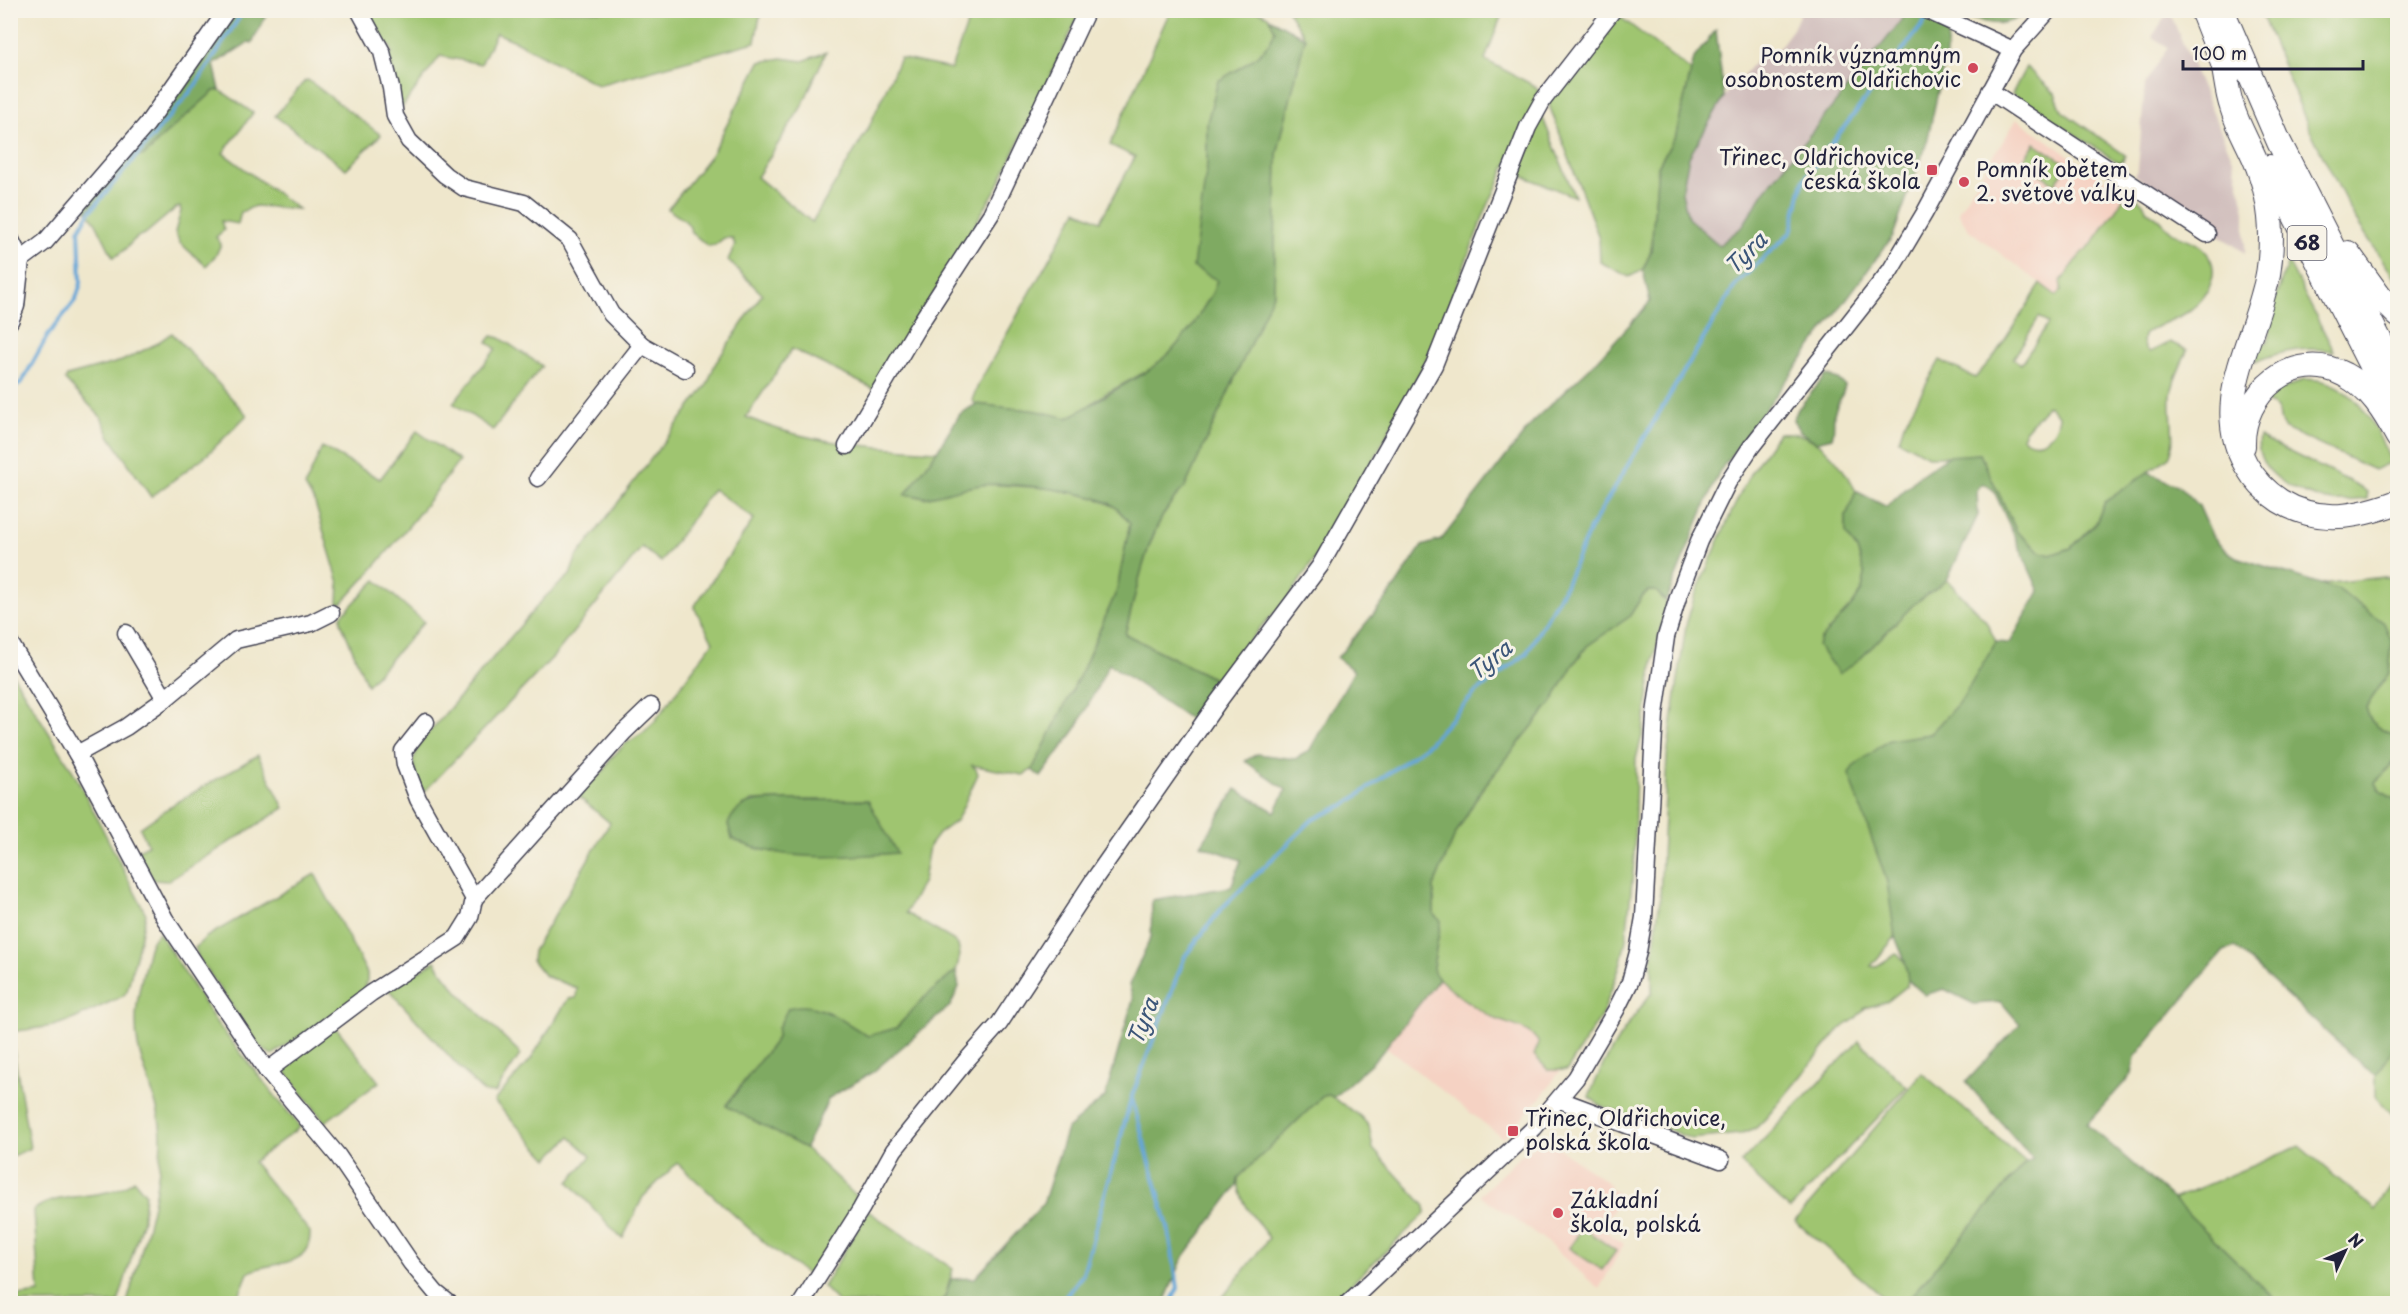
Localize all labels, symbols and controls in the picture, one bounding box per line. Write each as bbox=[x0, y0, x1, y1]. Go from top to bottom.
scale bar bbox=[2183, 33, 2363, 71]
place label: Pomník významným osobnostem Oldřichovic bbox=[1725, 38, 1961, 94]
text: 100 m bbox=[2192, 39, 2247, 66]
marker: Pomník významným osobnostem Oldřichovic bbox=[1966, 61, 1980, 75]
place label: Třinec, Oldřichovice, česká škola bbox=[1719, 140, 1920, 196]
place label: Pomník obětem 2. světové války bbox=[1976, 152, 2136, 208]
marker: Třinec, Oldřichovice, česká škola bbox=[1925, 163, 1939, 177]
marker: Pomník obětem 2. světové války bbox=[1957, 175, 1971, 189]
water label: Tyra bbox=[1716, 223, 1774, 281]
road number: 68 bbox=[2288, 226, 2326, 260]
water label: Tyra bbox=[1460, 630, 1519, 687]
water label: Tyra bbox=[1118, 992, 1166, 1049]
place label: Třinec, Oldřichovice, polská škola bbox=[1525, 1101, 1726, 1157]
marker: Třinec, Oldřichovice, polská škola bbox=[1506, 1124, 1520, 1138]
place label: Základní škola, polská bbox=[1570, 1183, 1701, 1239]
marker: Základní škola, polská bbox=[1551, 1206, 1565, 1220]
north arrow bbox=[2315, 1221, 2375, 1281]
text: N bbox=[2343, 1227, 2370, 1253]

